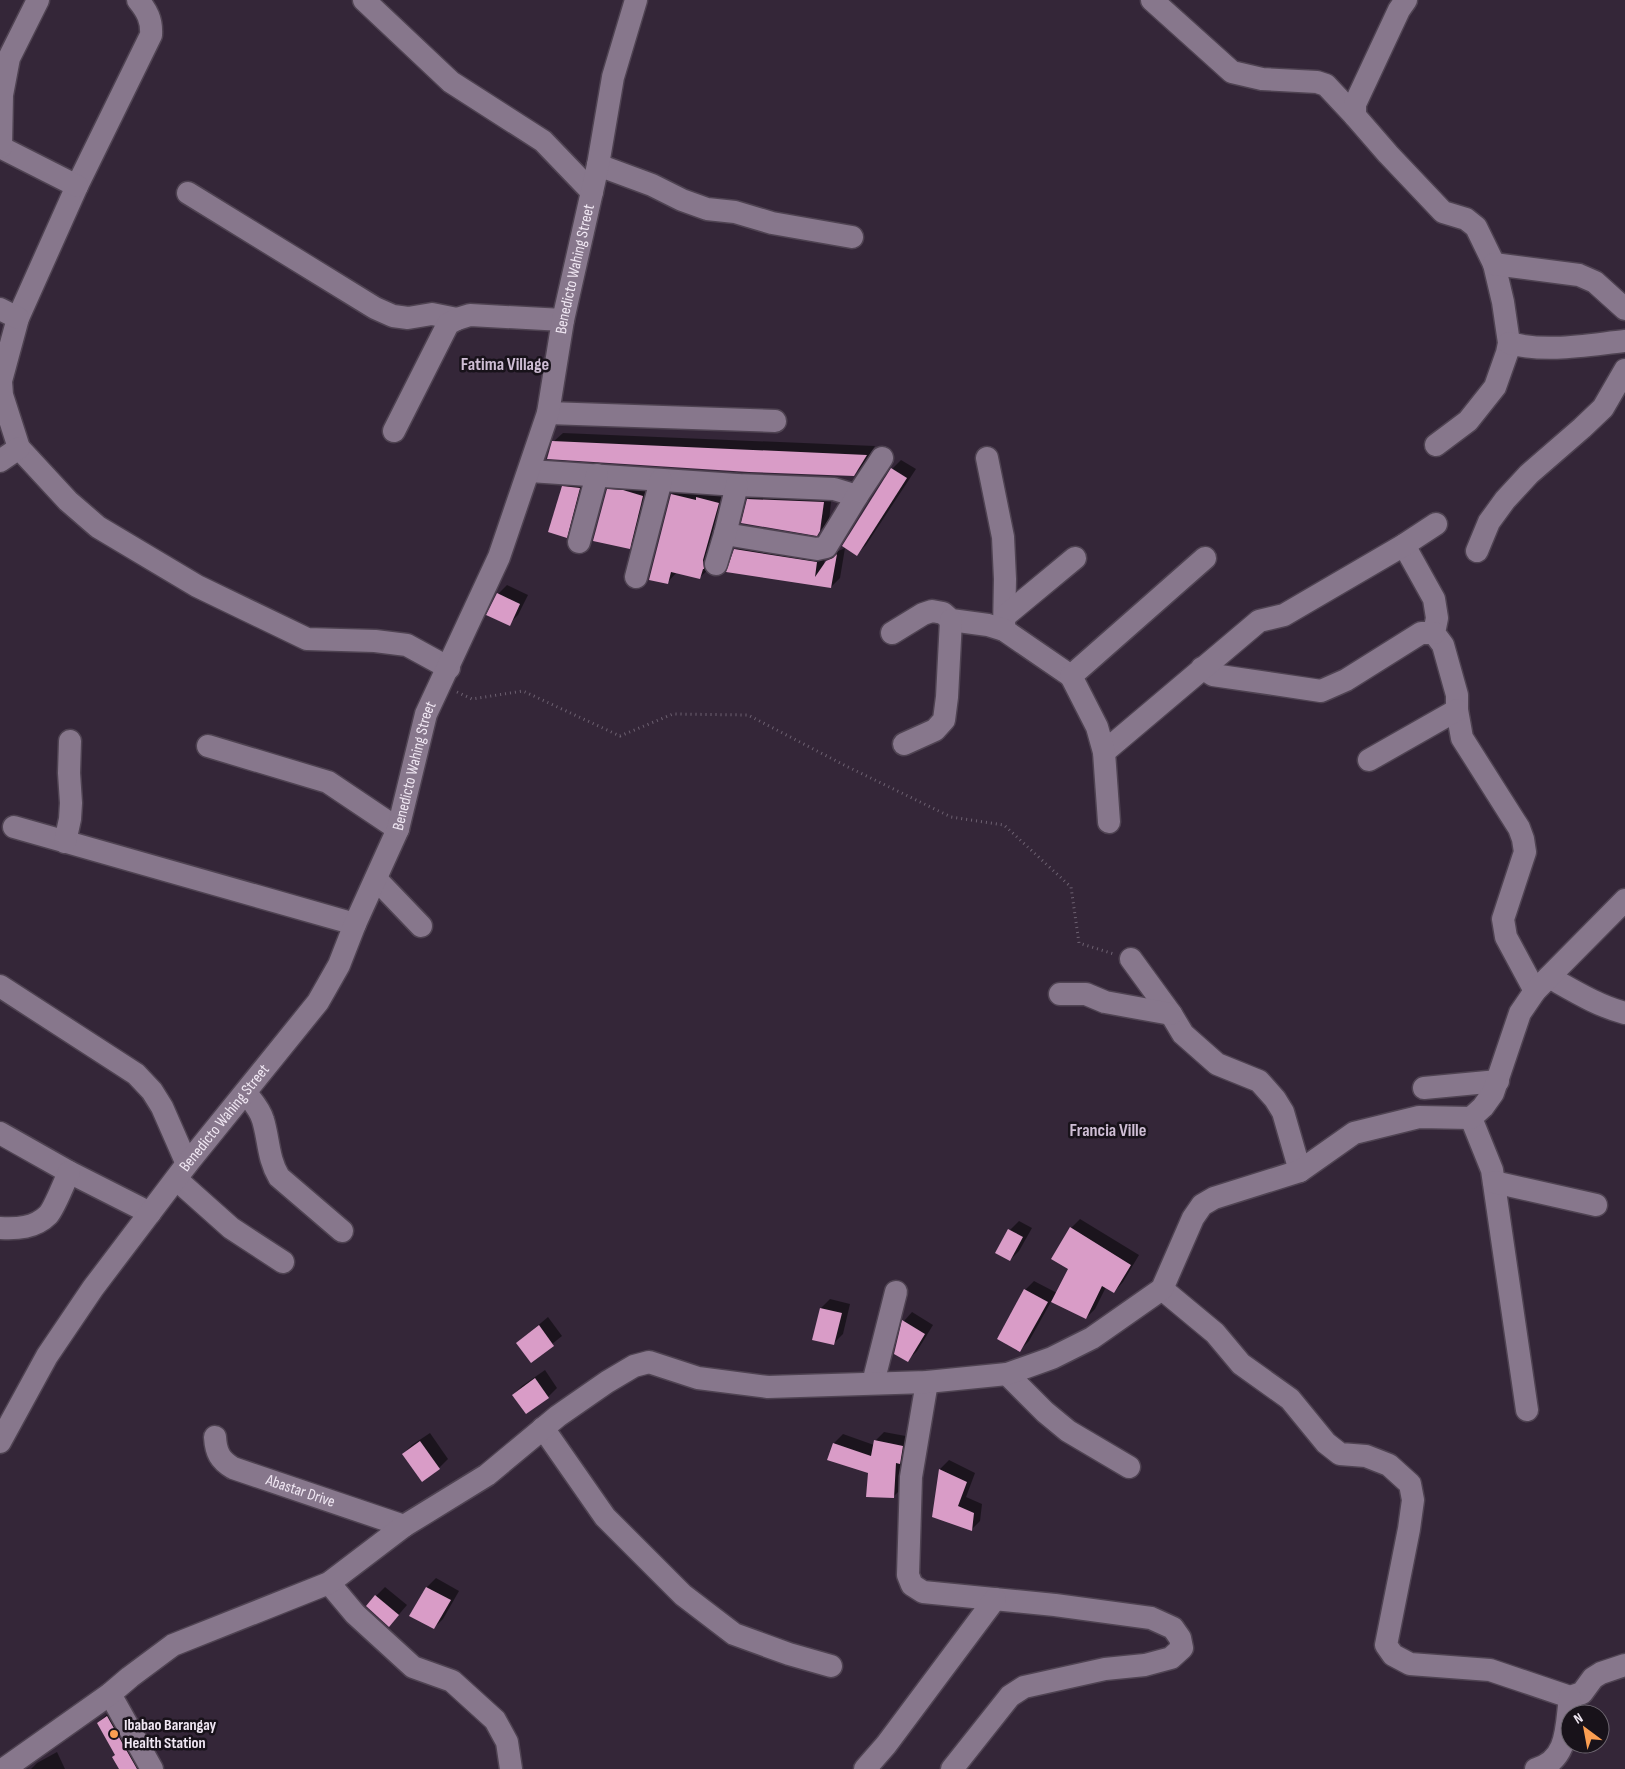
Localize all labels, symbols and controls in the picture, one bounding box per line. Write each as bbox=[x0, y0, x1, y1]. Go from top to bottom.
street label: Benedicto Wahing Street bbox=[551, 202, 598, 335]
district label: Fatima Village bbox=[461, 354, 549, 375]
street label: Benedicto Wahing Street bbox=[389, 698, 440, 832]
street label: Benedicto Wahing Street bbox=[175, 1060, 273, 1175]
district label: Francia Ville bbox=[1070, 1120, 1146, 1141]
street label: Abastar Drive bbox=[263, 1470, 337, 1511]
north arrow bbox=[1560, 1704, 1610, 1754]
text: N bbox=[1571, 1709, 1586, 1728]
place label: Ibabao Barangay Health Station bbox=[124, 1716, 217, 1753]
marker: Ibabao Barangay Health Station bbox=[108, 1728, 120, 1740]

